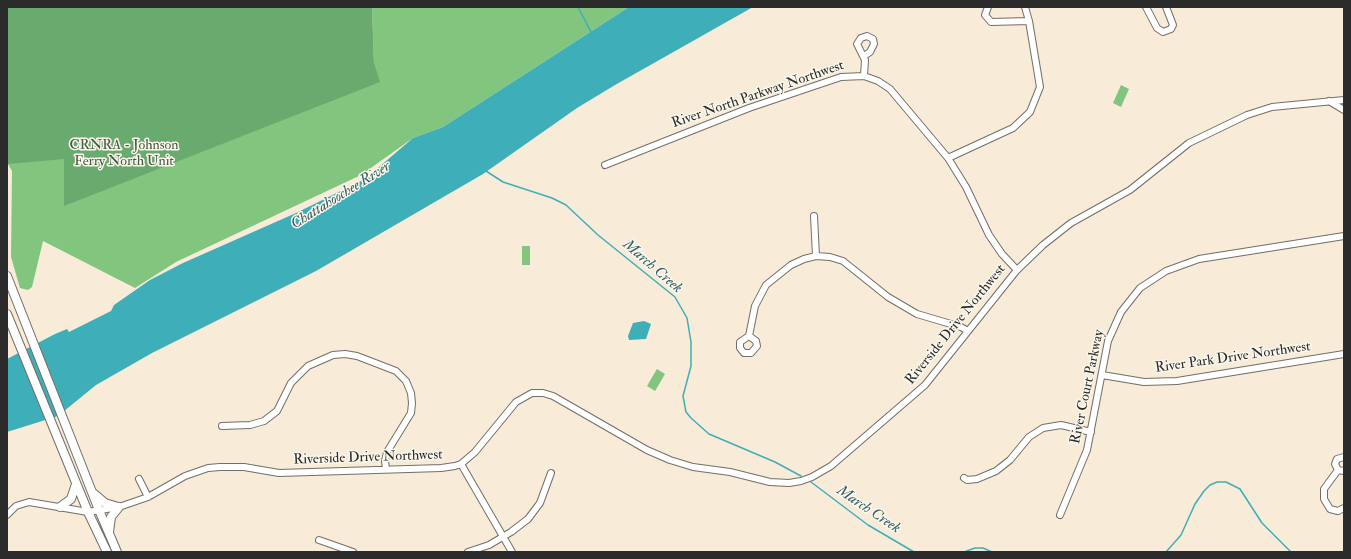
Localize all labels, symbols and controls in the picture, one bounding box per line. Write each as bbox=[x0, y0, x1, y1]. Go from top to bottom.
street label: River North Parkway Northwest bbox=[670, 58, 846, 132]
park label: CRNRA - Johnson Ferry North Unit bbox=[70, 138, 178, 170]
water label: Chattahoochee River bbox=[288, 158, 394, 234]
water label: March Creek bbox=[618, 236, 686, 298]
street label: Riverside Drive Northwest bbox=[902, 262, 1010, 388]
street label: River Court Parkway bbox=[1068, 328, 1108, 446]
street label: River Park Drive Northwest bbox=[1154, 339, 1312, 377]
street label: Riverside Drive Northwest bbox=[293, 447, 443, 469]
water label: March Creek bbox=[833, 482, 903, 538]

